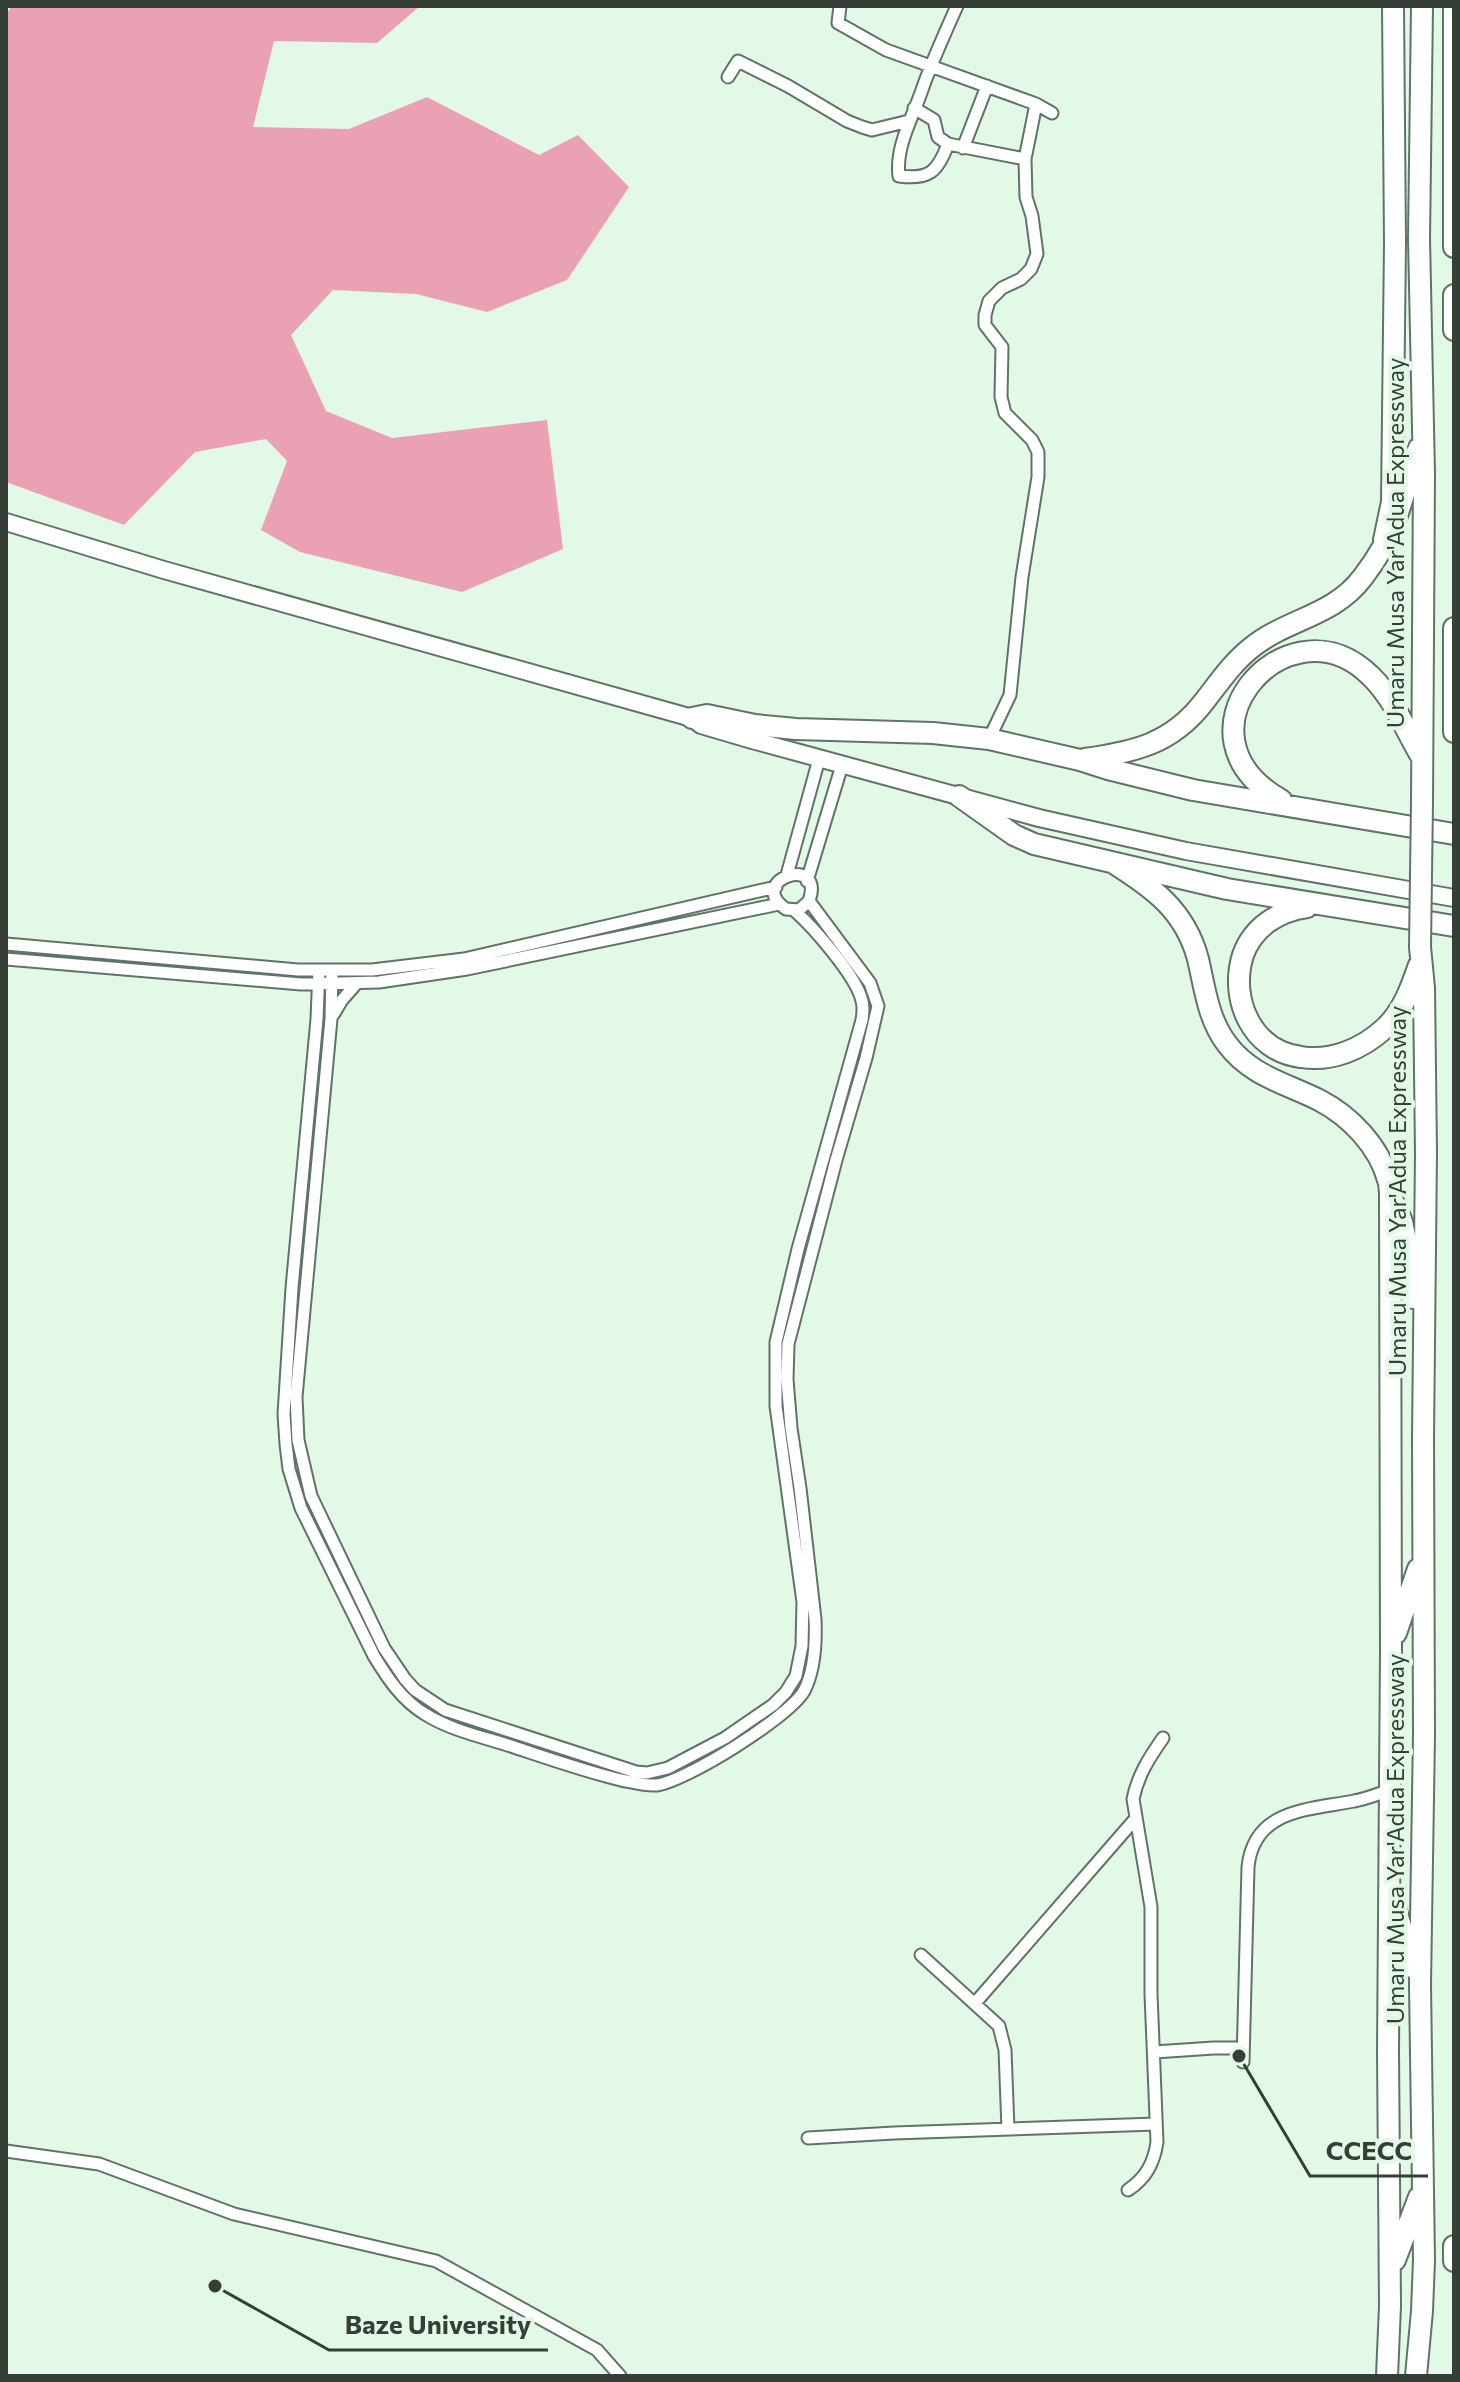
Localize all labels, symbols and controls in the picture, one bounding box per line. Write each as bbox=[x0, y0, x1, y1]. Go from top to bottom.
street label: Umaru Musa Yar'Adua Expressway bbox=[1380, 358, 1409, 728]
street label: Umaru Musa Yar'Adua Expressway bbox=[1382, 1006, 1411, 1376]
street label: Umaru Musa Yar'Adua Expressway bbox=[1380, 1654, 1409, 2024]
callout: CCECC bbox=[1310, 2126, 1428, 2176]
text: CCECC bbox=[1326, 2134, 1412, 2165]
callout: Baze University bbox=[329, 2300, 548, 2350]
text: Baze University bbox=[345, 2308, 531, 2339]

